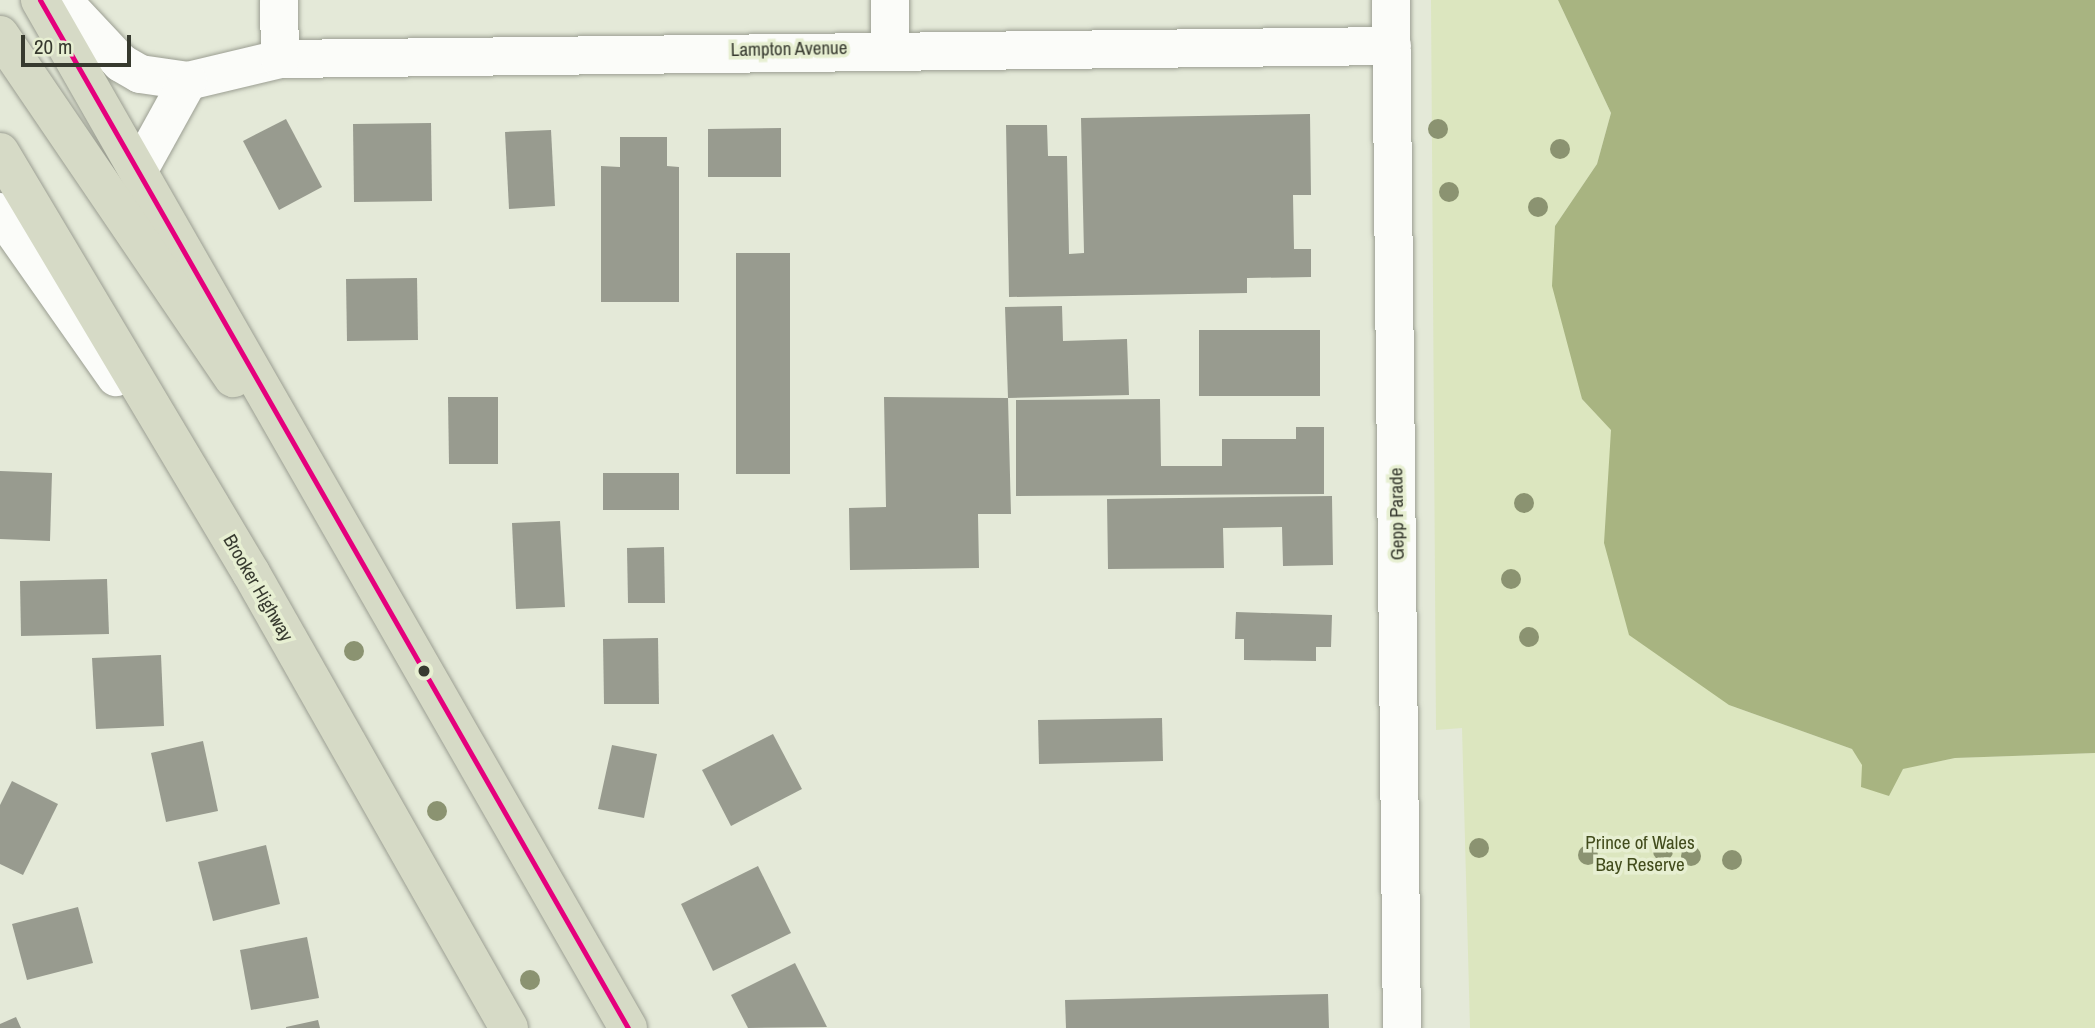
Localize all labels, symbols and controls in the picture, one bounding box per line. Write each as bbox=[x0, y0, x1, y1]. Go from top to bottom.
scale bar bbox=[24, 21, 135, 65]
text: 20 m bbox=[34, 32, 72, 61]
street label: Lampton Avenue bbox=[730, 37, 848, 61]
street label: Gepp Parade bbox=[1385, 467, 1409, 561]
street label: Brooker Highway bbox=[218, 531, 298, 645]
unlabelled marker bbox=[417, 664, 431, 678]
park label: Prince of Wales Bay Reserve bbox=[1585, 832, 1695, 876]

